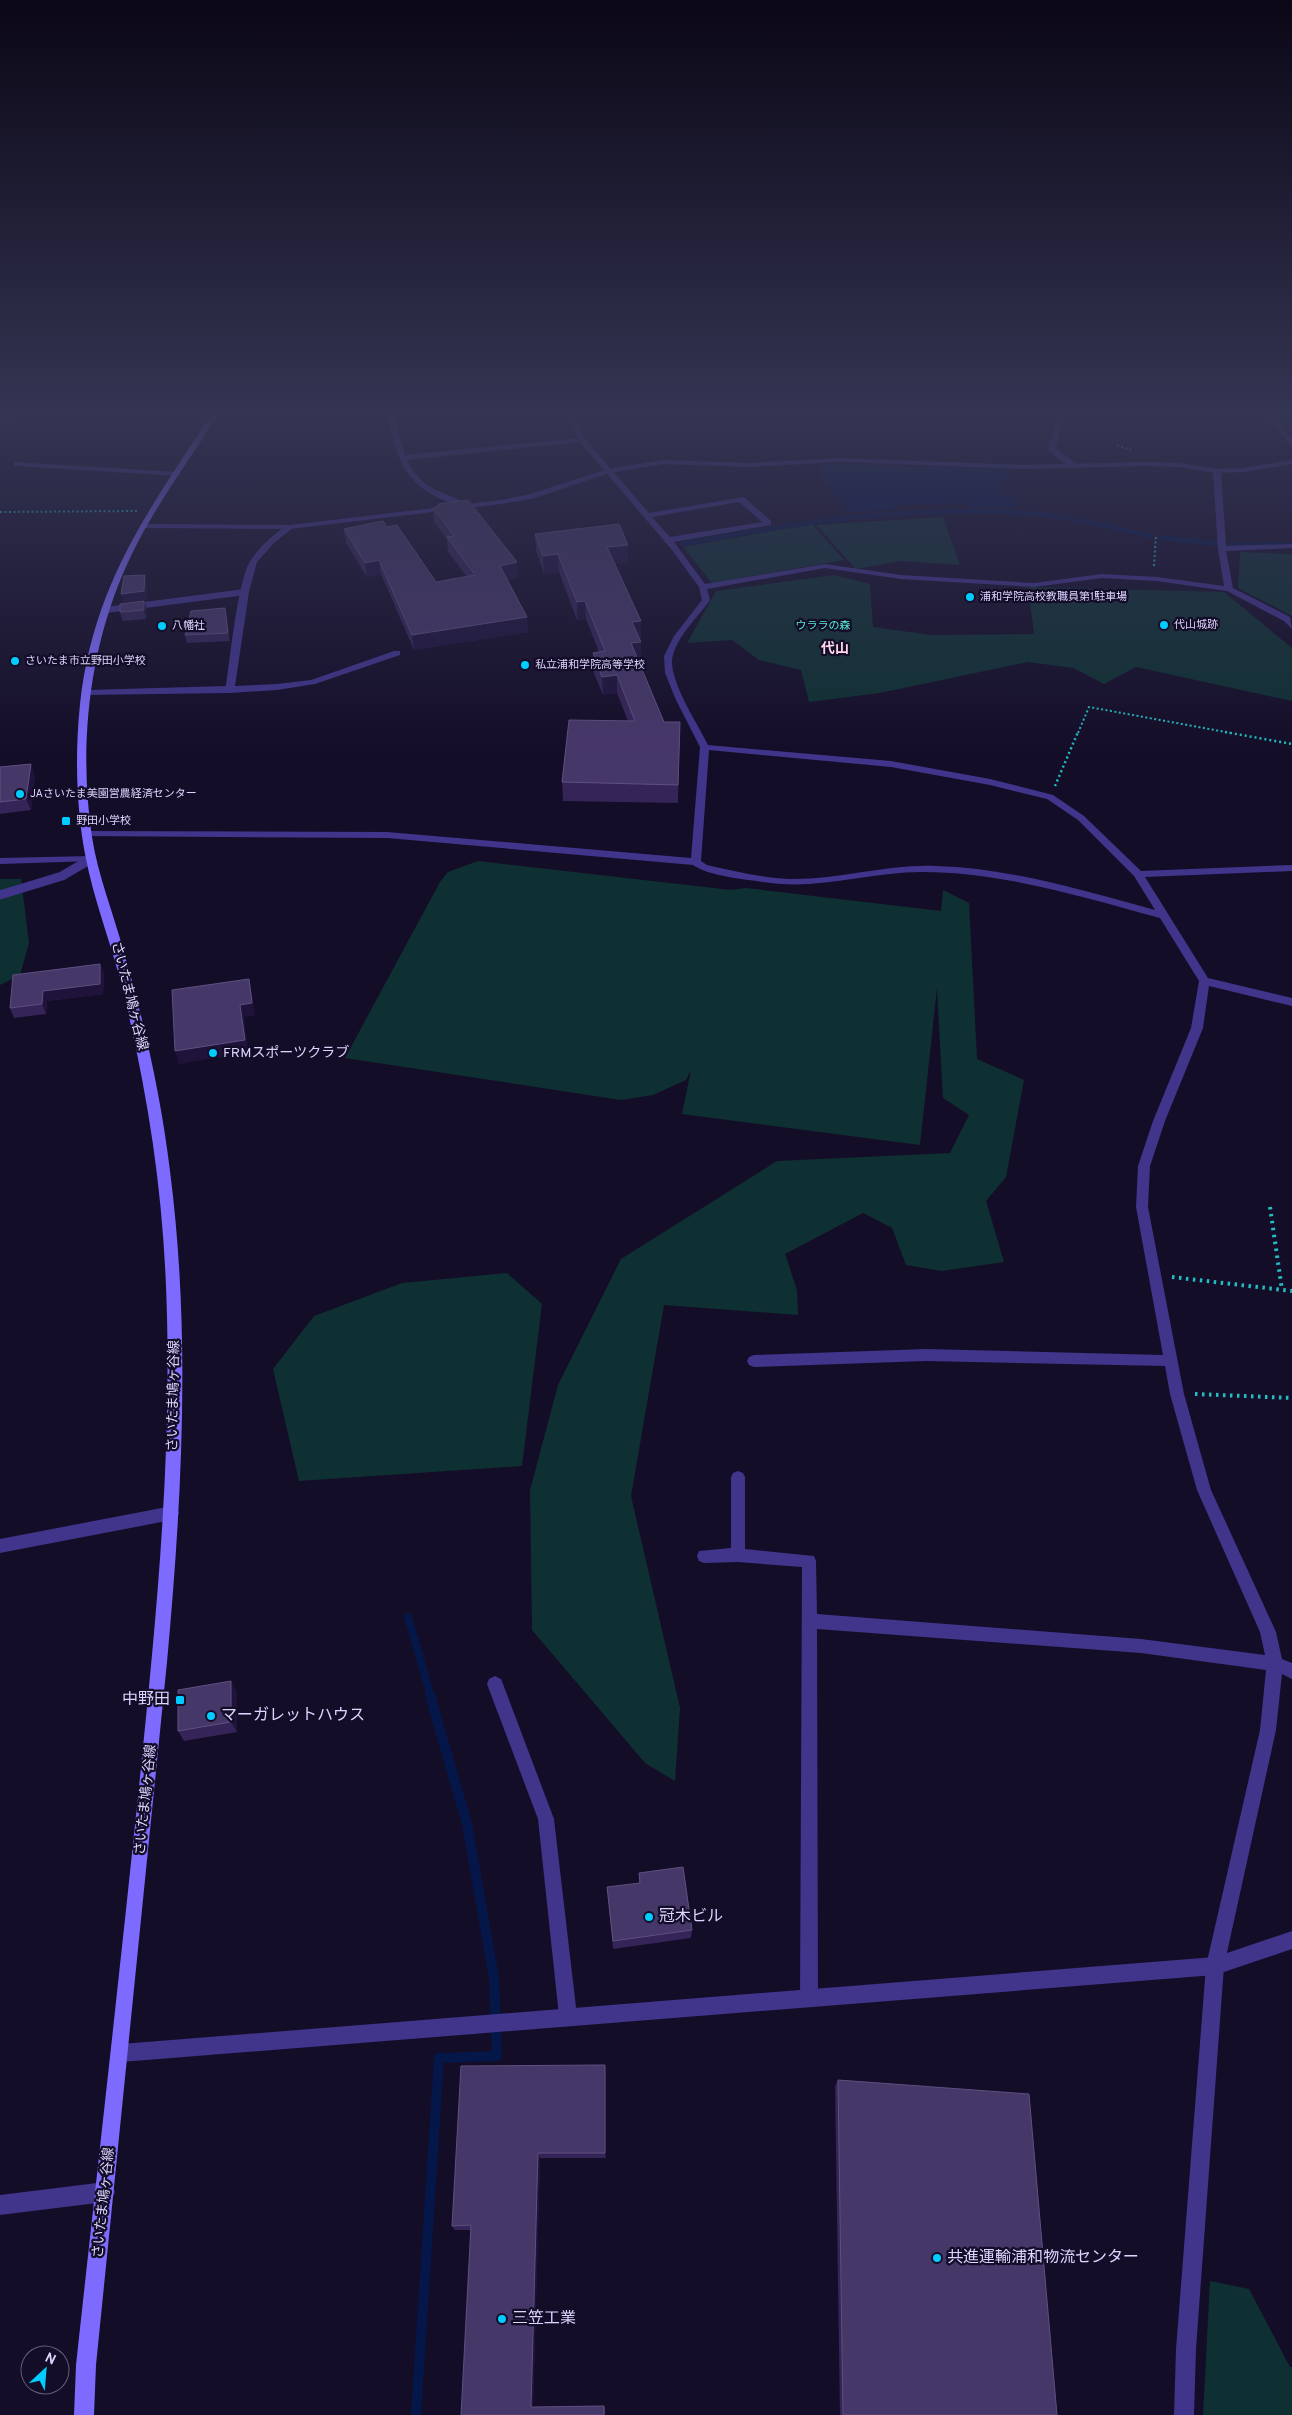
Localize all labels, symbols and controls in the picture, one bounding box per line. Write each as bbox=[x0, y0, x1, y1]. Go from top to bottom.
place label: 浦和学院高校教職員第1駐車場 bbox=[980, 590, 1127, 604]
marker: 浦和学院高校教職員第1駐車場 bbox=[964, 591, 976, 603]
place label: 代山城跡 bbox=[1174, 618, 1218, 632]
place label: 八幡社 bbox=[172, 619, 205, 633]
park label: ウララの森 bbox=[796, 619, 851, 633]
marker: 代山城跡 bbox=[1158, 619, 1170, 631]
marker: 八幡社 bbox=[156, 620, 168, 632]
district label: 代山 bbox=[820, 640, 849, 658]
place label: さいたま市立野田小学校 bbox=[25, 654, 146, 668]
marker: さいたま市立野田小学校 bbox=[9, 655, 21, 667]
place label: 私立浦和学院高等学校 bbox=[535, 658, 645, 672]
marker: 私立浦和学院高等学校 bbox=[519, 659, 531, 671]
place label: JAさいたま美園営農経済センター bbox=[30, 787, 197, 801]
marker: JAさいたま美園営農経済センター bbox=[14, 788, 26, 800]
place label: 野田小学校 bbox=[76, 814, 131, 828]
marker: 野田小学校 bbox=[60, 815, 72, 827]
street label: さいたま鳩ヶ谷線 bbox=[107, 940, 152, 1052]
place label: FRMスポーツクラブ bbox=[223, 1044, 349, 1062]
marker: FRMスポーツクラブ bbox=[207, 1047, 219, 1059]
street label: さいたま鳩ヶ谷線 bbox=[164, 1340, 183, 1452]
place label: 中野田 bbox=[122, 1690, 170, 1710]
marker: 中野田 bbox=[174, 1694, 186, 1706]
place label: マーガレットハウス bbox=[221, 1706, 365, 1726]
marker: マーガレットハウス bbox=[205, 1710, 217, 1722]
street label: さいたま鳩ヶ谷線 bbox=[131, 1744, 160, 1856]
place label: 冠木ビル bbox=[659, 1907, 723, 1927]
marker: 冠木ビル bbox=[643, 1911, 655, 1923]
street label: さいたま鳩ヶ谷線 bbox=[89, 2147, 118, 2259]
place label: 共進運輸浦和物流センター bbox=[947, 2248, 1139, 2268]
marker: 共進運輸浦和物流センター bbox=[931, 2252, 943, 2264]
place label: 三笠工業 bbox=[512, 2309, 576, 2329]
marker: 三笠工業 bbox=[496, 2313, 508, 2325]
north arrow bbox=[20, 2345, 70, 2395]
text: N bbox=[42, 2350, 58, 2370]

